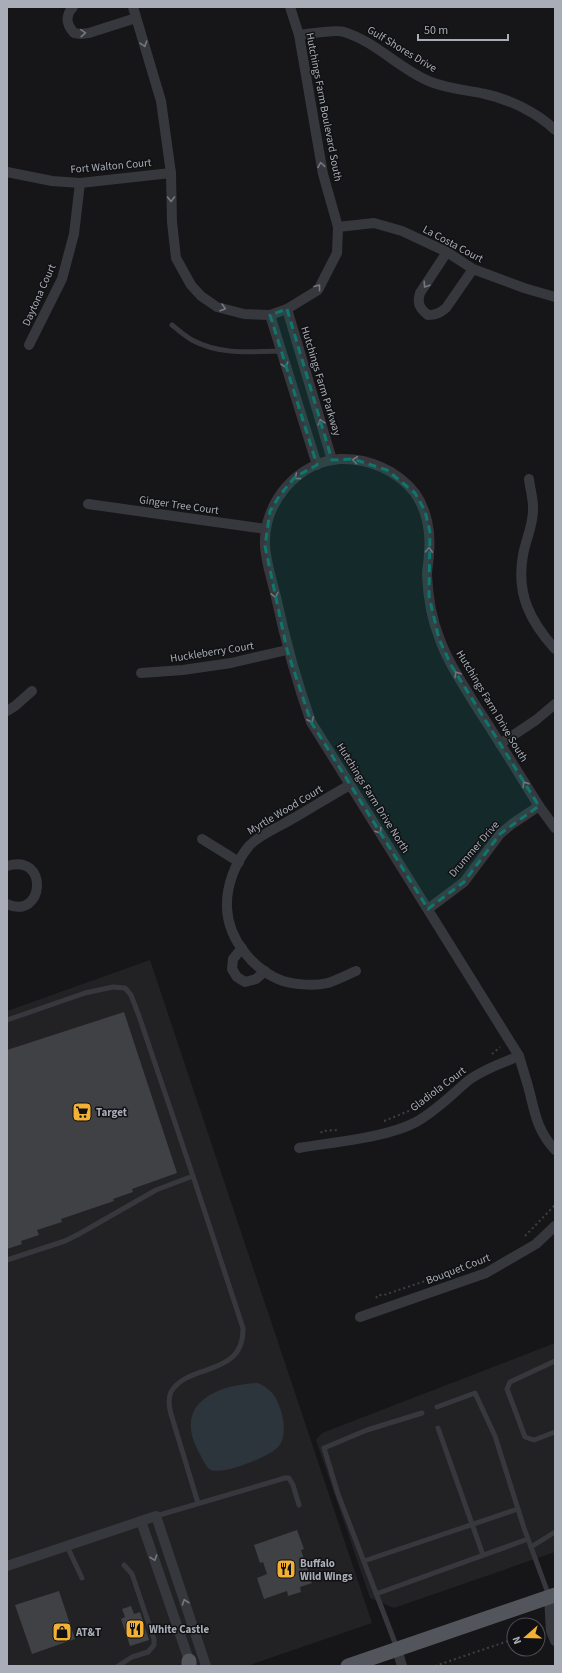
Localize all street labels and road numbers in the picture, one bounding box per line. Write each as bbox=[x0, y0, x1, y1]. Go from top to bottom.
street label: Gulf Shores Drive bbox=[364, 22, 440, 76]
street label: Hutchings Farm Boulevard South bbox=[302, 31, 346, 183]
street label: Fort Walton Court bbox=[70, 155, 152, 177]
street label: La Costa Court bbox=[420, 222, 486, 266]
street label: Daytona Court bbox=[19, 261, 59, 328]
street label: Hutchings Farm Parkway bbox=[297, 324, 345, 438]
street label: Ginger Tree Court bbox=[138, 492, 220, 518]
street label: Huckleberry Court bbox=[169, 638, 255, 666]
street label: Hutchings Farm Drive South bbox=[453, 647, 531, 765]
street label: Hutchings Farm Drive North bbox=[333, 740, 413, 856]
street label: Myrtle Wood Court bbox=[244, 781, 326, 839]
street label: Drummer Drive bbox=[445, 817, 503, 880]
street label: Gladiola Court bbox=[407, 1063, 469, 1115]
street label: Bouquet Court bbox=[424, 1250, 492, 1288]

